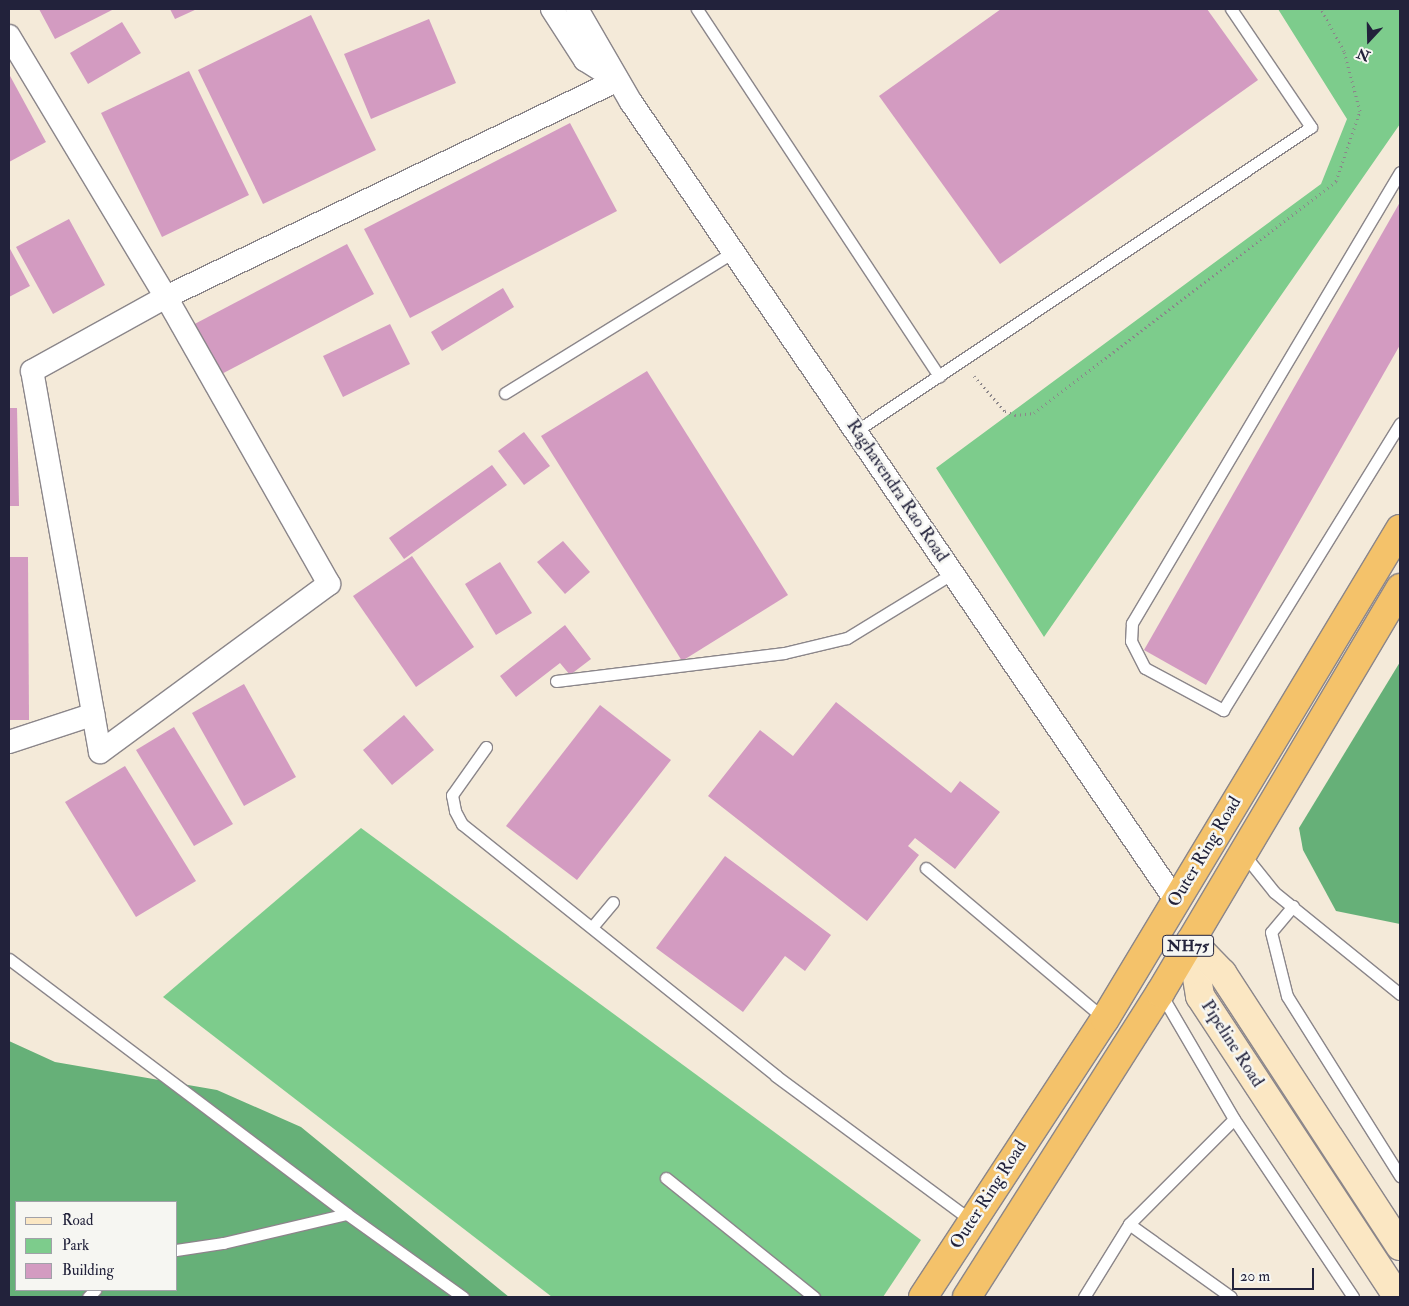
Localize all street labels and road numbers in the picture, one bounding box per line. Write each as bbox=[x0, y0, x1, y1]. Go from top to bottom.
street label: Raghavendra Rao Road bbox=[841, 416, 953, 566]
street label: Outer Ring Road bbox=[1164, 793, 1246, 911]
road number: NH75 bbox=[1162, 932, 1214, 959]
street label: Pipeline Road bbox=[1196, 996, 1268, 1092]
street label: Outer Ring Road bbox=[946, 1137, 1032, 1253]

